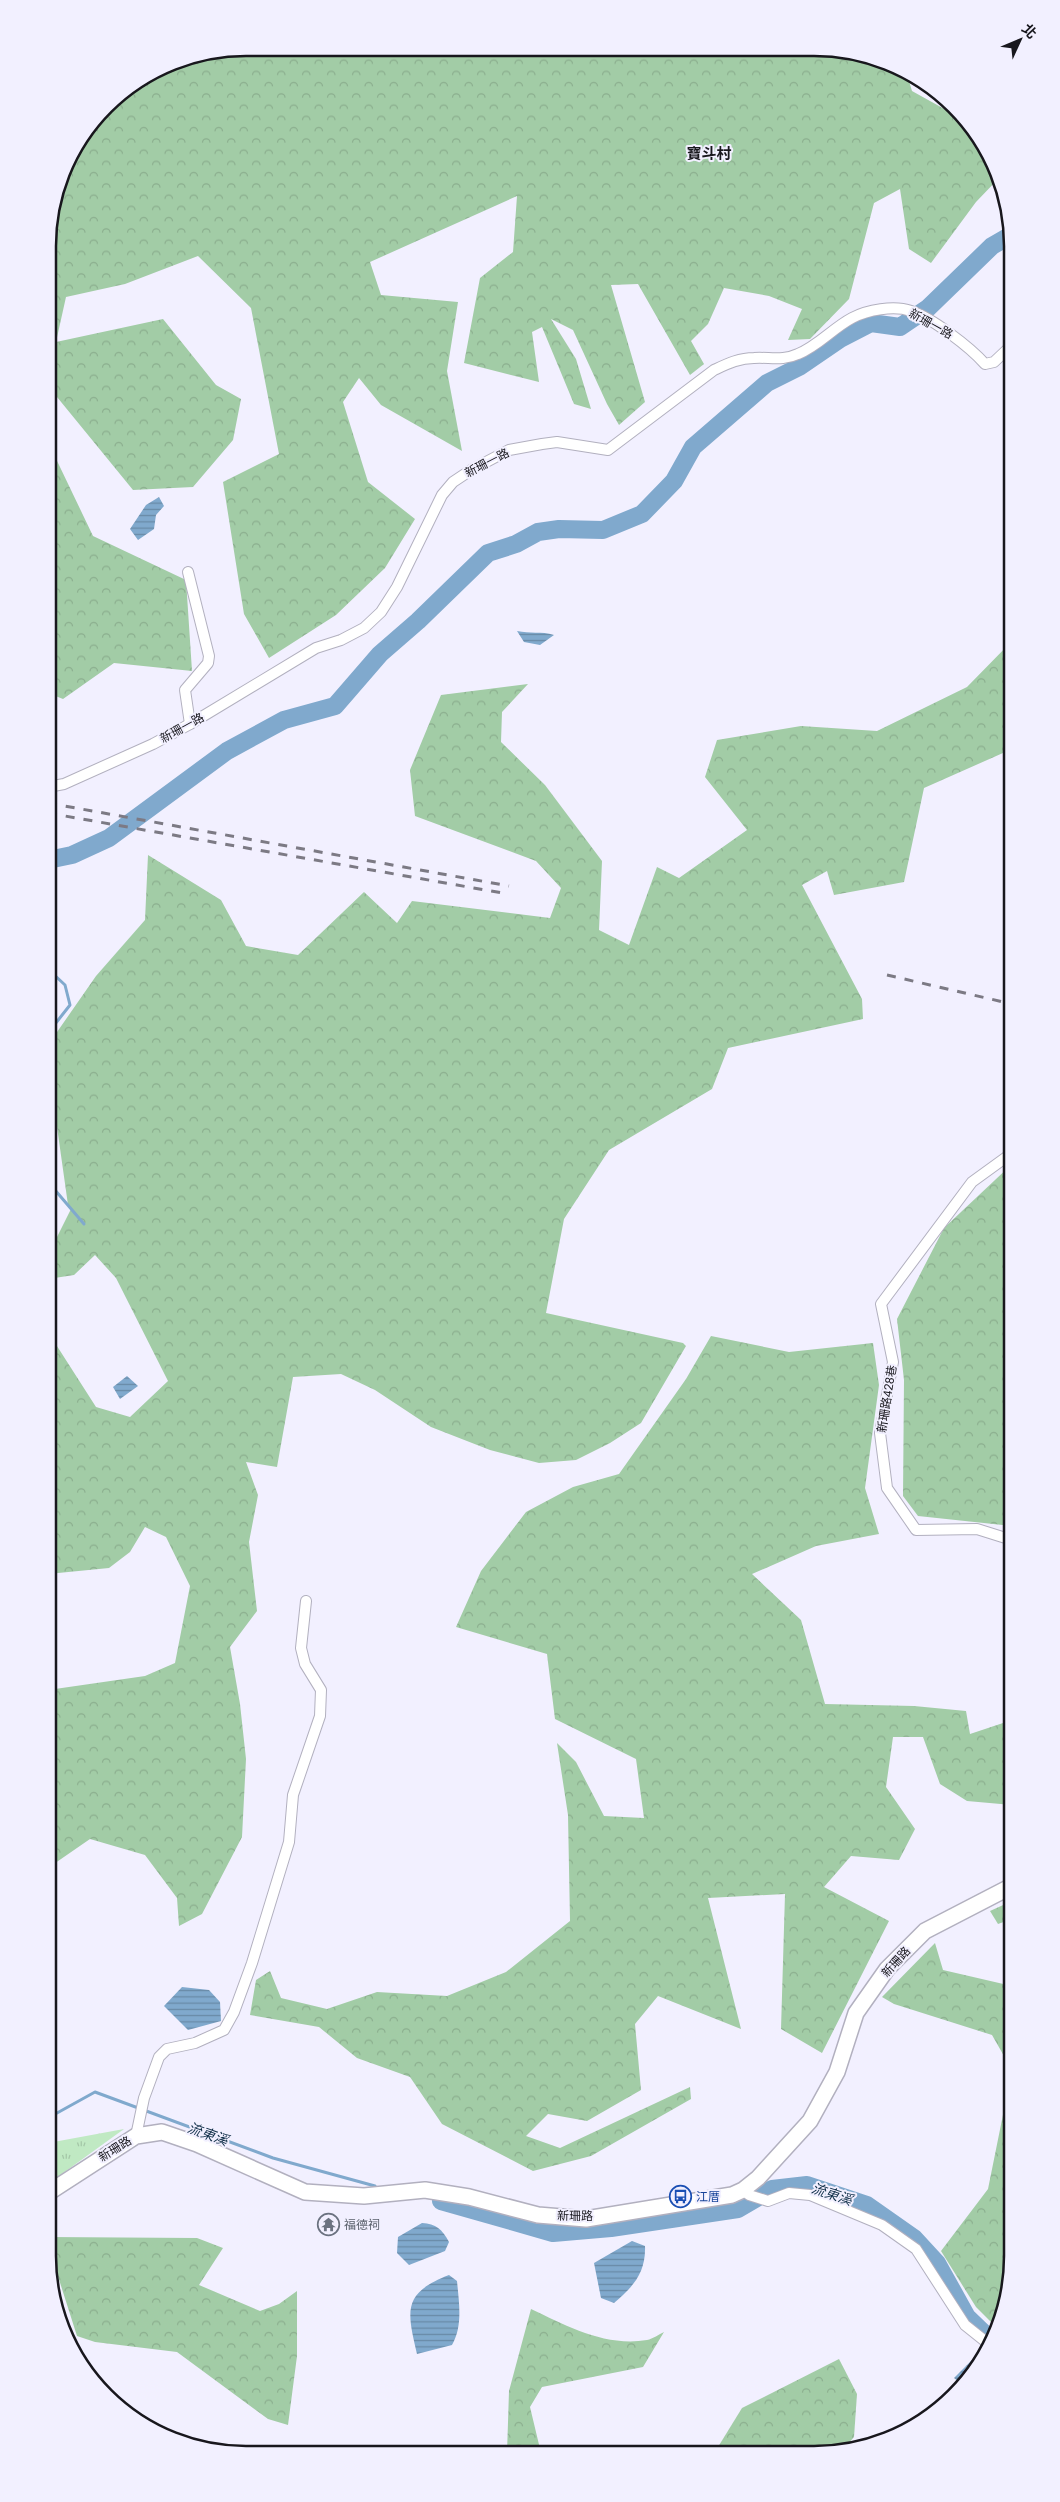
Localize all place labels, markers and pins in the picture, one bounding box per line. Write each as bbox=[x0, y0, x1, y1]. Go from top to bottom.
bus stop icon: 江厝 bbox=[668, 2185, 692, 2209]
place label: 江厝 bbox=[696, 2190, 720, 2204]
temple icon: 福德祠 bbox=[316, 2213, 340, 2237]
place label: 福德祠 bbox=[344, 2218, 380, 2232]

